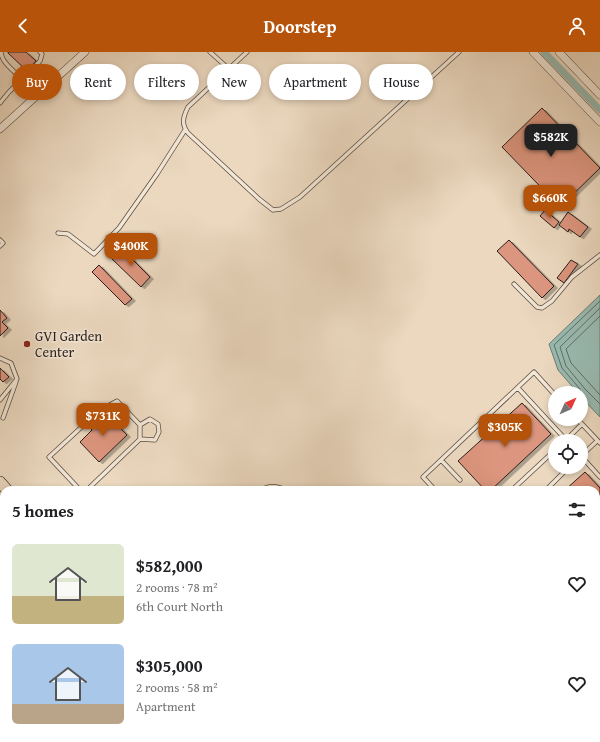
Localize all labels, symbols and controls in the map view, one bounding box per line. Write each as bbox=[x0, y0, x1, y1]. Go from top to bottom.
text: Doorstep bbox=[264, 13, 336, 40]
icon: back bbox=[12, 15, 34, 37]
icon: person bbox=[566, 15, 588, 37]
chip: Buy bbox=[12, 64, 62, 100]
chip: Rent bbox=[70, 64, 126, 100]
chip: Filters bbox=[134, 64, 199, 100]
chip: New bbox=[207, 64, 261, 100]
chip: Apartment bbox=[269, 64, 361, 100]
chip: House bbox=[369, 64, 433, 100]
pin: $582K bbox=[523, 124, 579, 158]
text: $582K bbox=[533, 127, 569, 146]
pin: $660K bbox=[522, 185, 578, 219]
text: $660K bbox=[532, 188, 568, 207]
pin: $400K bbox=[103, 233, 159, 267]
text: $400K bbox=[113, 236, 149, 255]
place label: GVI Garden Center bbox=[35, 326, 102, 362]
marker: GVI Garden Center bbox=[22, 339, 32, 349]
north arrow bbox=[548, 386, 588, 426]
map controls bbox=[548, 386, 588, 474]
pin: $731K bbox=[75, 403, 131, 437]
text: $731K bbox=[85, 406, 121, 425]
pin: $305K bbox=[477, 414, 533, 448]
text: $305K bbox=[487, 417, 523, 436]
button: locate bbox=[548, 434, 588, 474]
text: 5 homes bbox=[12, 498, 74, 523]
icon: filters bbox=[566, 499, 588, 521]
text: $582,000 bbox=[136, 553, 202, 578]
icon: home bbox=[44, 560, 92, 608]
icon: heart bbox=[566, 573, 588, 595]
text: 2 rooms · 78 m² bbox=[136, 578, 218, 597]
text: 6th Court North bbox=[136, 597, 223, 616]
text: $305,000 bbox=[136, 653, 202, 678]
icon: home bbox=[44, 660, 92, 708]
icon: heart bbox=[566, 673, 588, 695]
text: 2 rooms · 58 m² bbox=[136, 678, 218, 697]
text: Apartment bbox=[136, 697, 196, 716]

